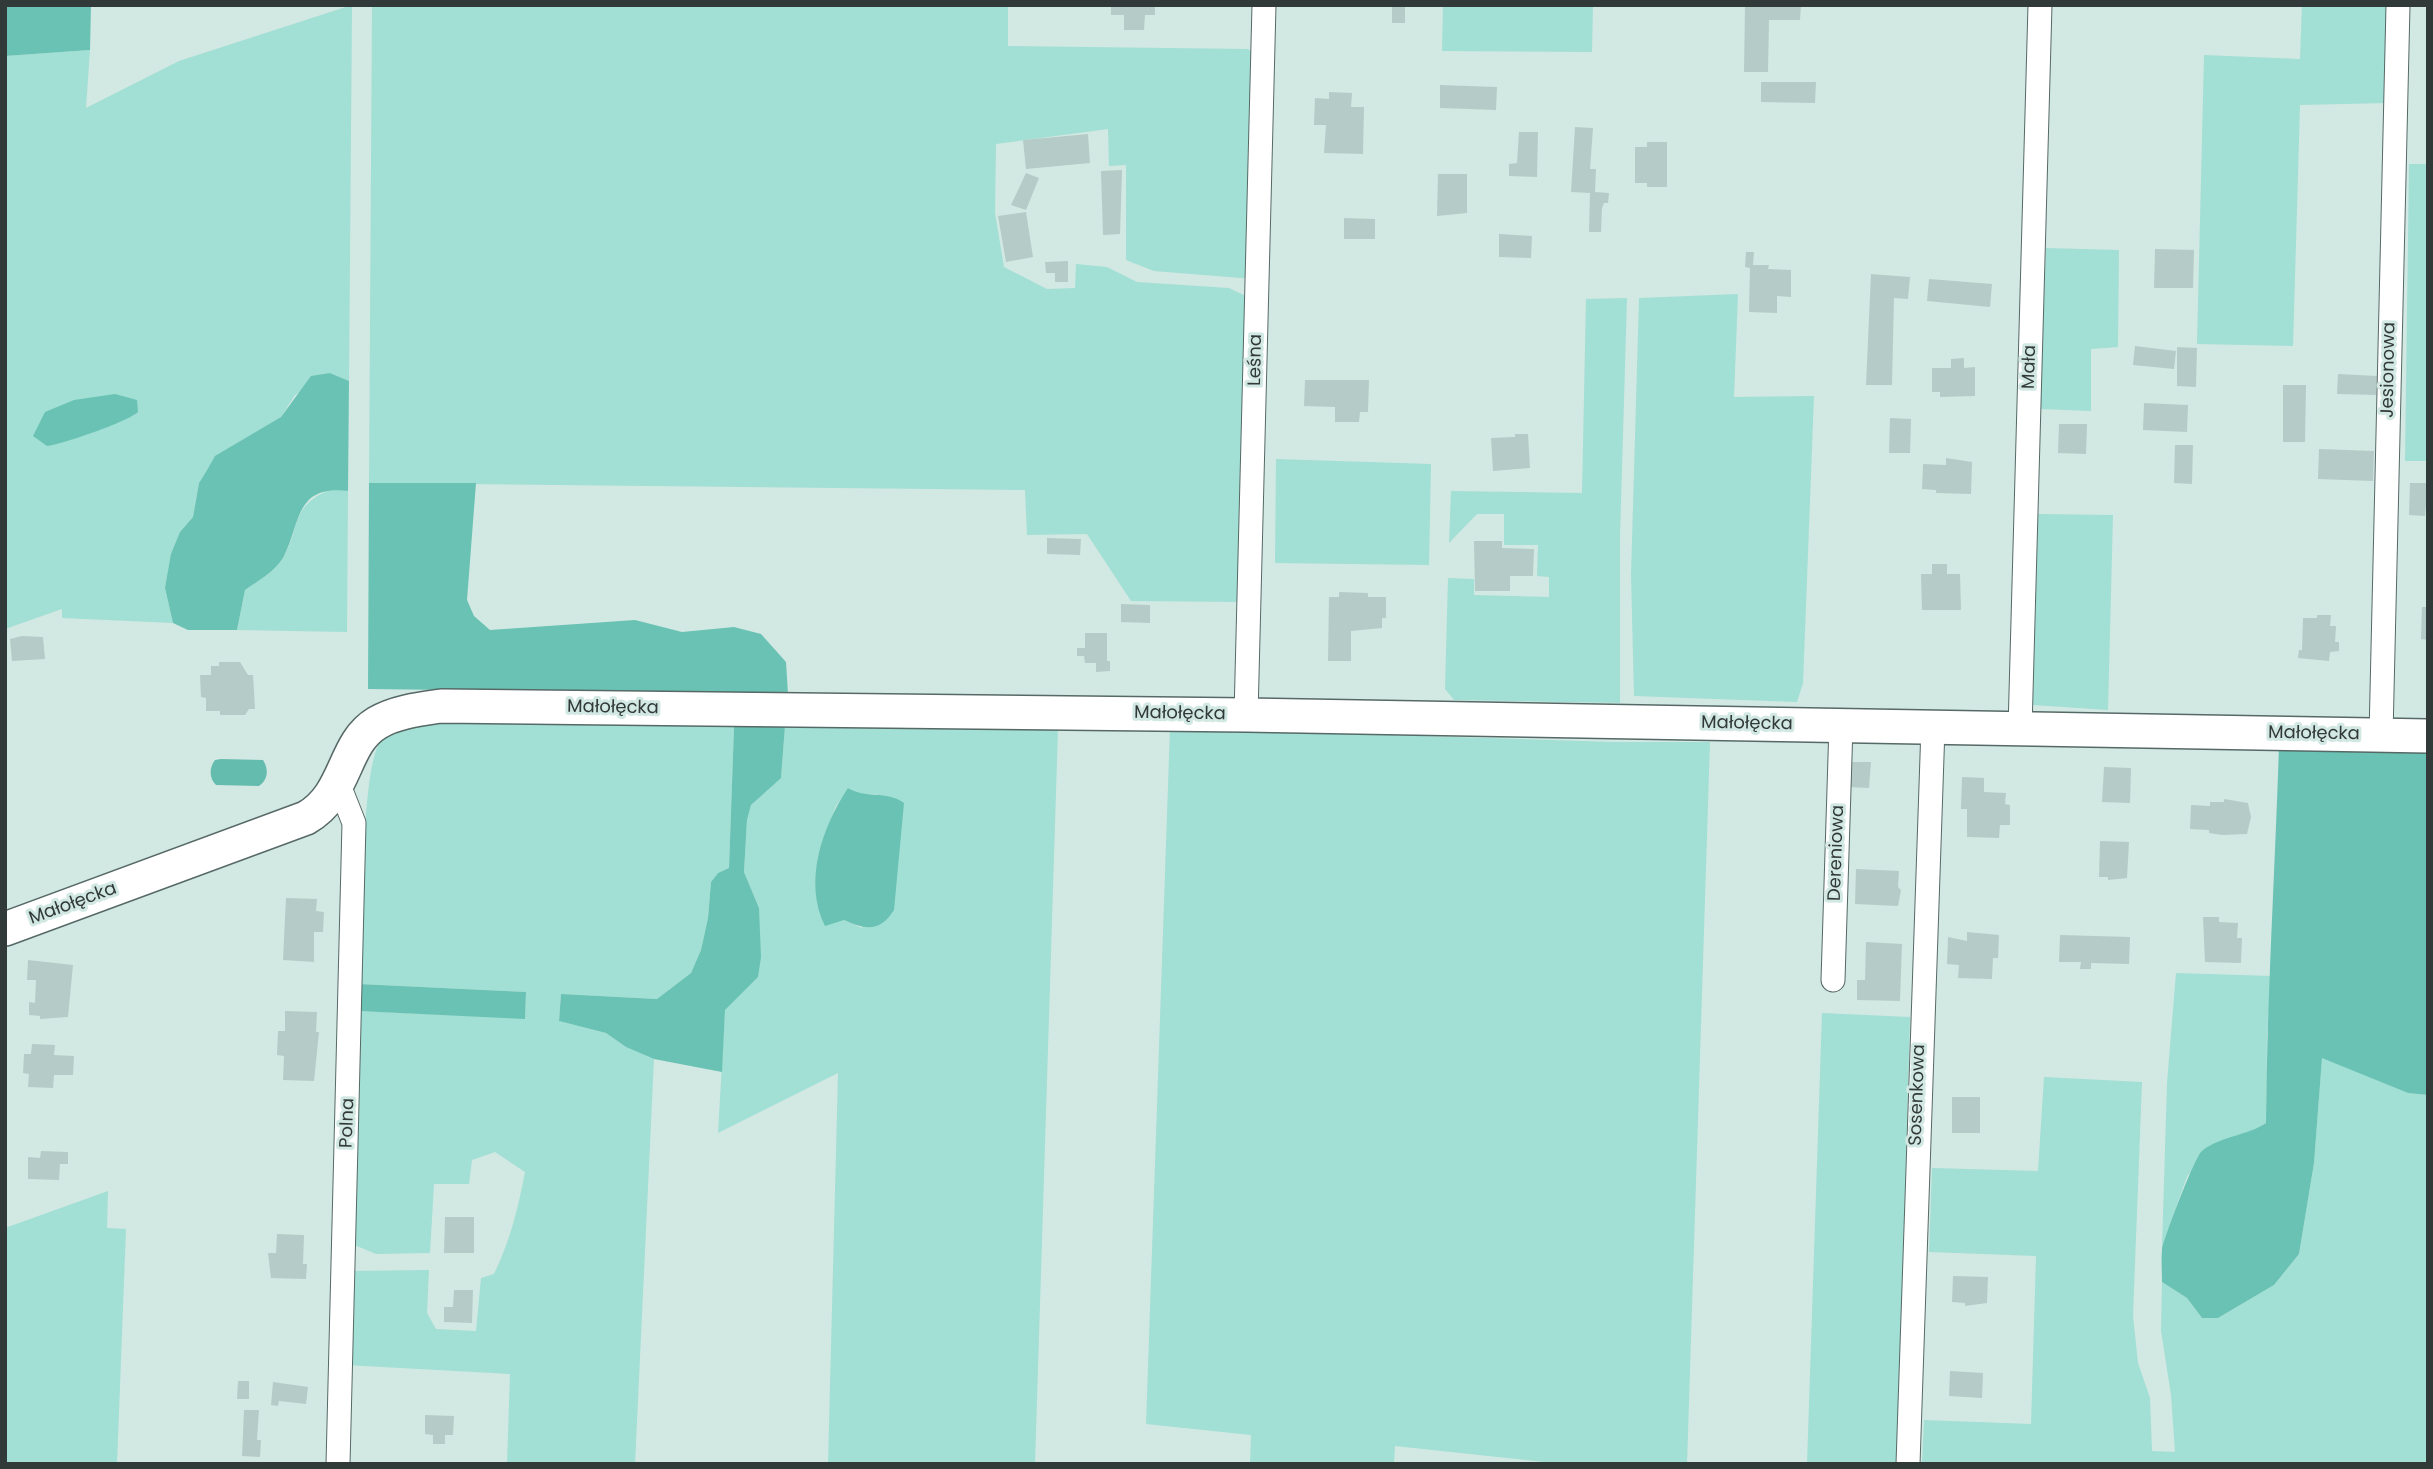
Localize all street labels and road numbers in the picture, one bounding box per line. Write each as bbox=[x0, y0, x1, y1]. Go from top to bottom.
street label: Jesionowa bbox=[2377, 322, 2401, 418]
street label: Leśna bbox=[1245, 334, 1267, 386]
street label: Mała bbox=[2018, 344, 2042, 390]
street label: Małołęcka bbox=[567, 696, 659, 720]
street label: Małołęcka bbox=[1134, 702, 1226, 726]
street label: Małołęcka bbox=[1701, 712, 1793, 736]
street label: Małołęcka bbox=[2268, 722, 2360, 746]
street label: Dereniowa bbox=[1825, 805, 1849, 901]
street label: Małołęcka bbox=[26, 878, 120, 930]
street label: Sosenkowa bbox=[1905, 1044, 1931, 1146]
street label: Polna bbox=[336, 1098, 360, 1148]

